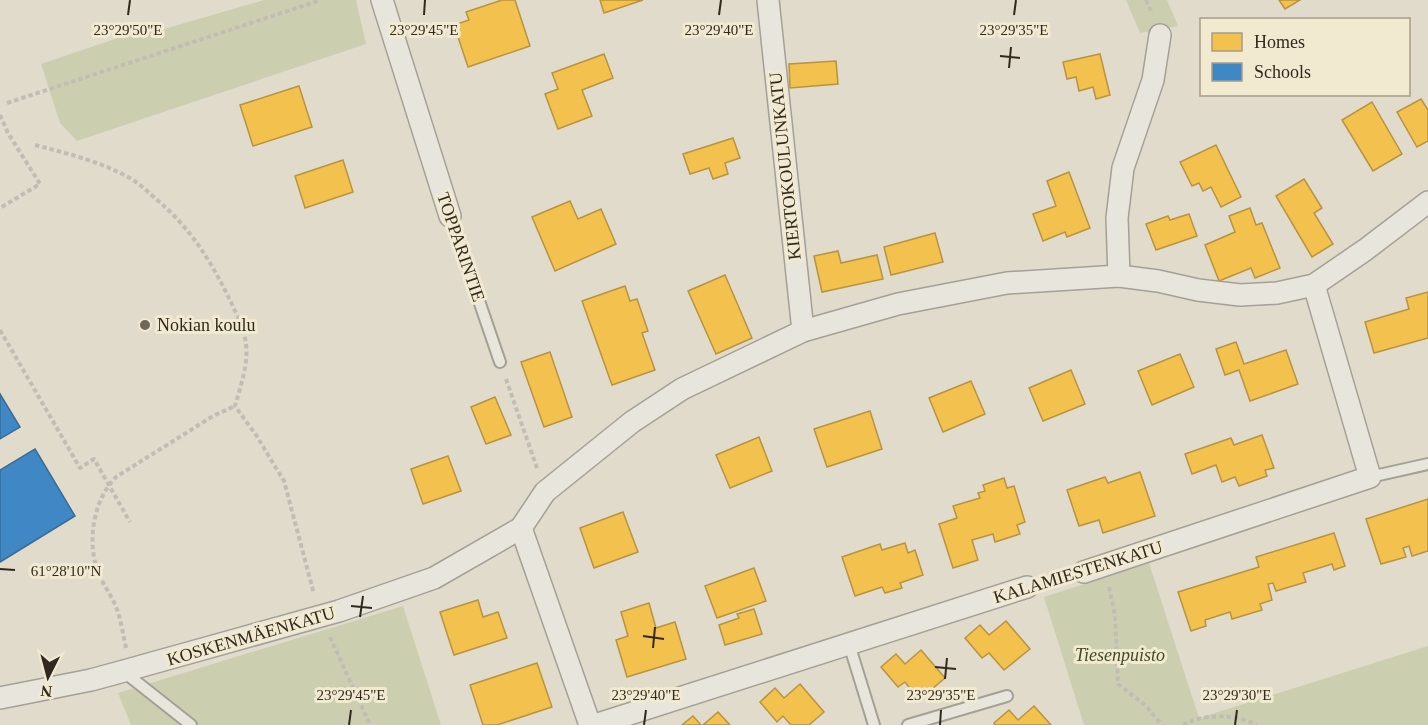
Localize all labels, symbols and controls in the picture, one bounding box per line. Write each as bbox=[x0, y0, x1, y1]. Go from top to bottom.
legend bbox=[1200, 18, 1410, 96]
text: 23°29'50"E bbox=[94, 22, 163, 38]
text: 23°29'45"E bbox=[390, 22, 459, 38]
text: 23°29'40"E bbox=[685, 22, 754, 38]
text: 23°29'35"E bbox=[980, 22, 1049, 38]
text: Homes bbox=[1254, 32, 1305, 52]
text: Schools bbox=[1254, 62, 1311, 82]
street label: KIERTOKOULUNKATU bbox=[765, 71, 805, 261]
street label: TOPPARINTIE bbox=[433, 190, 489, 304]
place label: Nokian koulu bbox=[157, 315, 256, 335]
marker: Nokian koulu bbox=[138, 318, 152, 332]
street label: KALAMIESTENKATU bbox=[991, 537, 1165, 607]
text: 61°28'10"N bbox=[31, 563, 101, 579]
street label: KOSKENMÄENKATU bbox=[165, 602, 337, 670]
park label: Tiesenpuisto bbox=[1075, 645, 1165, 665]
north arrow bbox=[18, 647, 78, 707]
text: N bbox=[39, 682, 53, 700]
text: 23°29'45"E bbox=[317, 687, 386, 703]
text: 23°29'40"E bbox=[612, 687, 681, 703]
text: 23°29'35"E bbox=[907, 687, 976, 703]
text: 23°29'30"E bbox=[1203, 687, 1272, 703]

